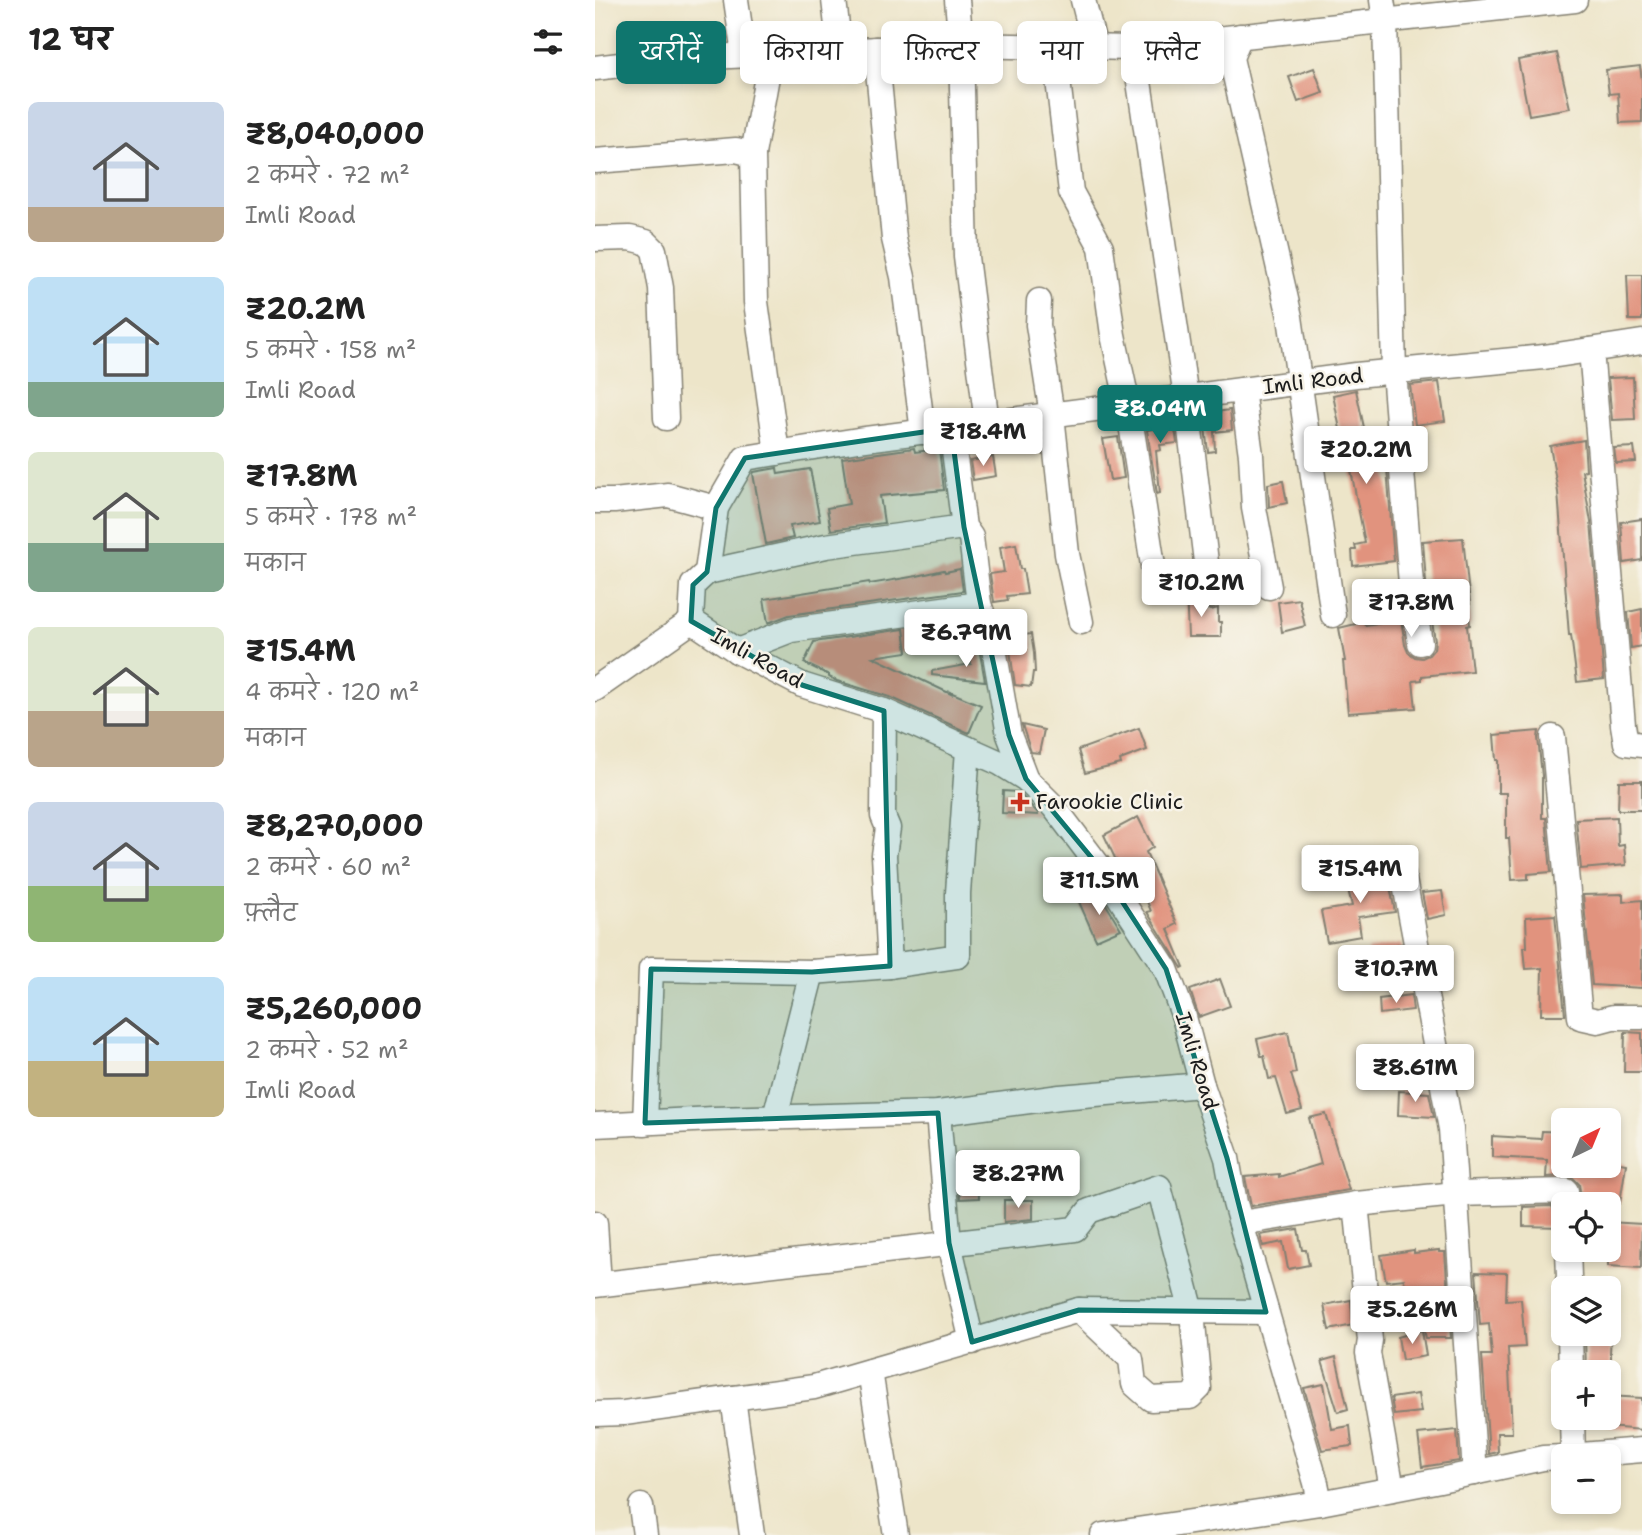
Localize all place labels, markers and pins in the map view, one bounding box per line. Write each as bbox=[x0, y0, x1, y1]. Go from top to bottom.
pin: ₹8.04M bbox=[1103, 386, 1217, 445]
pin: ₹18.4M bbox=[926, 408, 1040, 468]
pin: ₹20.2M bbox=[1309, 426, 1423, 486]
pin: ₹10.2M bbox=[1144, 560, 1258, 619]
pin: ₹17.8M bbox=[1354, 580, 1468, 639]
pin: ₹6.79M bbox=[909, 610, 1023, 669]
place label: Farookie Clinic bbox=[1036, 788, 1183, 816]
marker: Farookie Clinic bbox=[1010, 792, 1030, 812]
pin: ₹15.4M bbox=[1303, 846, 1417, 905]
pin: ₹11.5M bbox=[1042, 858, 1156, 917]
pin: ₹10.7M bbox=[1339, 946, 1453, 1005]
pin: ₹8.61M bbox=[1358, 1044, 1472, 1104]
pin: ₹8.27M bbox=[961, 1150, 1075, 1210]
pin: ₹5.26M bbox=[1355, 1286, 1469, 1346]

